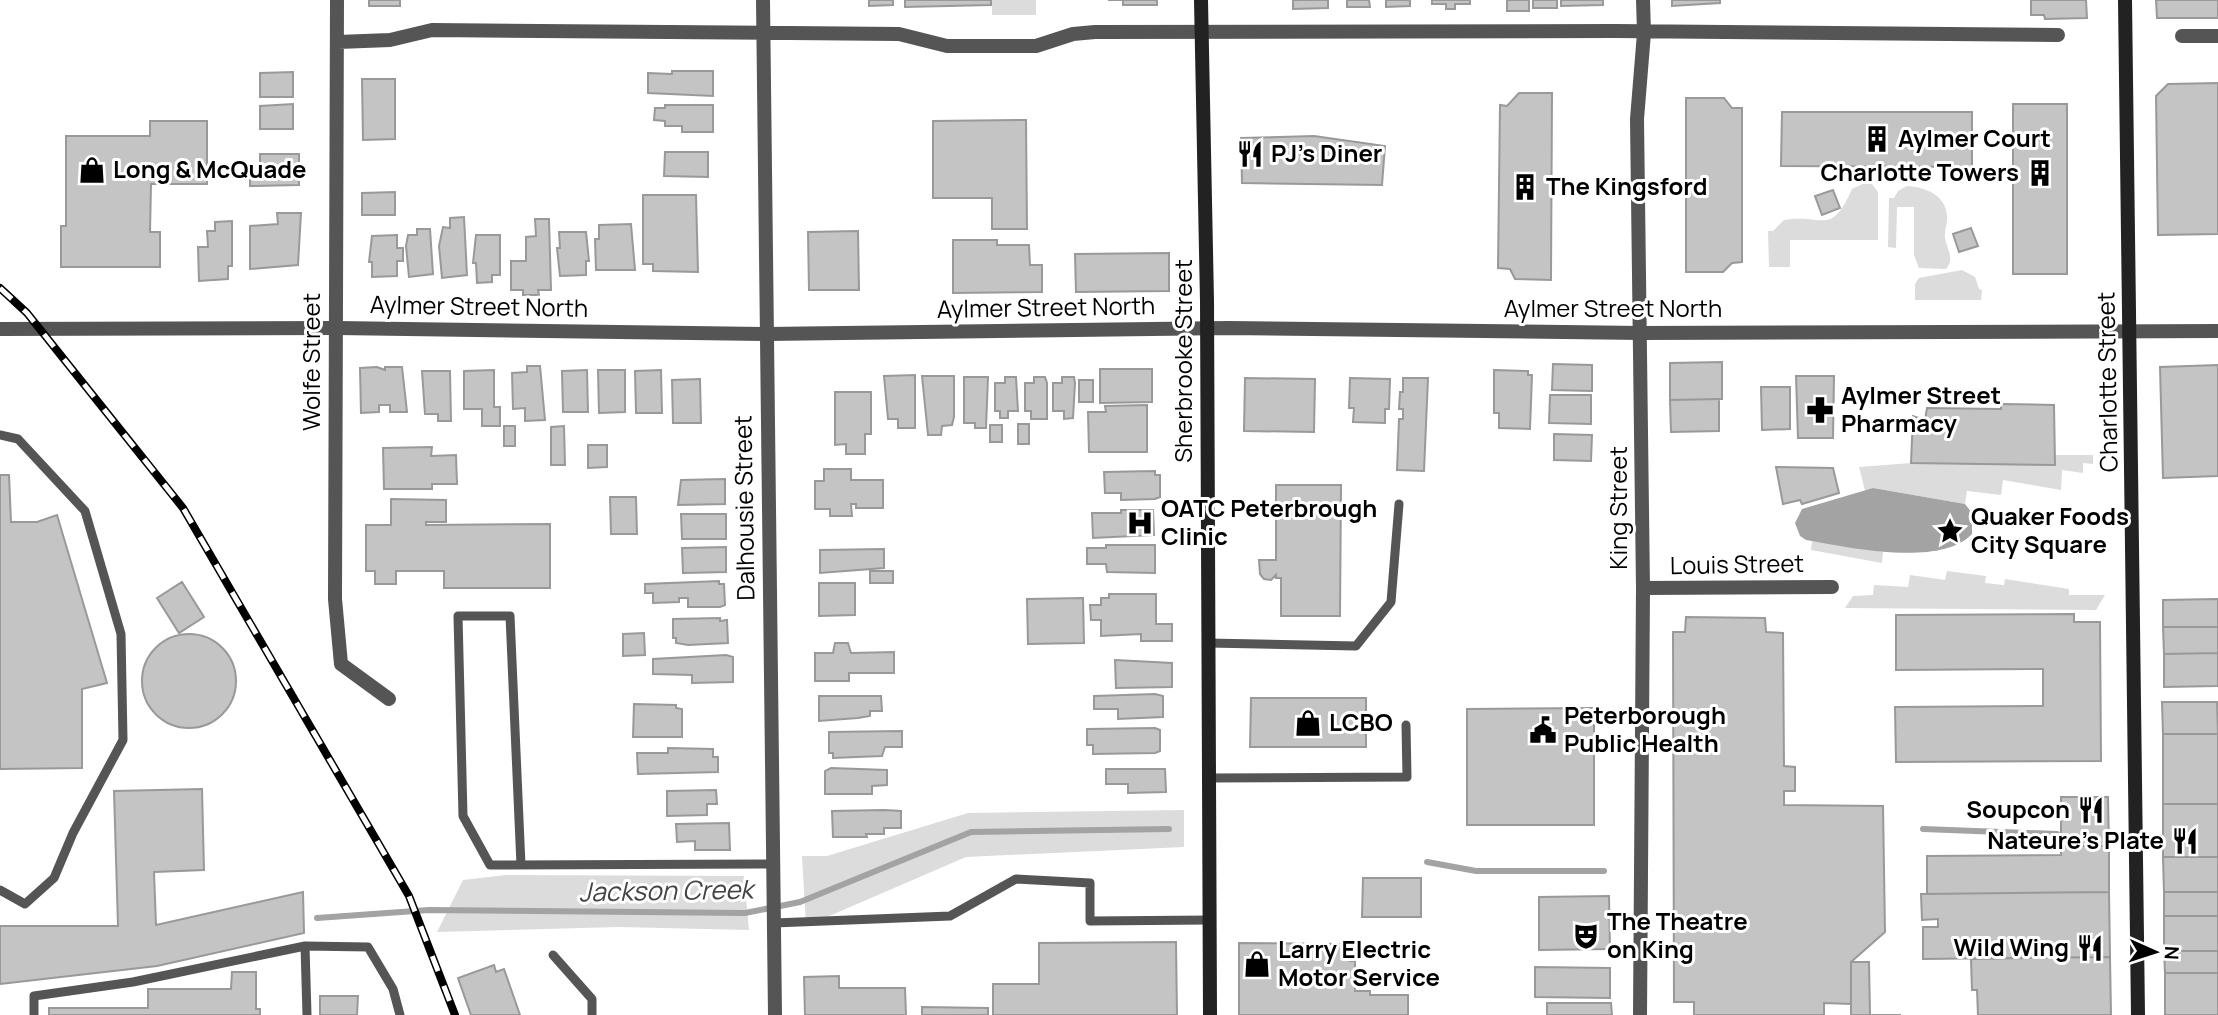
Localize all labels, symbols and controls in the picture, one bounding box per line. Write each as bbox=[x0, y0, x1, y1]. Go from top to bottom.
place label: Aylmer Court bbox=[1898, 121, 2051, 154]
building icon: Aylmer Court bbox=[1862, 124, 1892, 154]
place label: PJ's Diner bbox=[1271, 136, 1382, 169]
restaurant icon: PJ's Diner bbox=[1235, 139, 1265, 169]
place label: Long & McQuade bbox=[113, 152, 307, 185]
shop icon: Long & McQuade bbox=[77, 155, 107, 185]
place label: Charlotte Towers bbox=[1820, 155, 2019, 188]
building icon: Charlotte Towers bbox=[2025, 158, 2055, 188]
place label: The Kingsford bbox=[1546, 169, 1707, 202]
building icon: The Kingsford bbox=[1510, 172, 1540, 202]
street label: Sherbrooke Street bbox=[1166, 259, 1199, 463]
street label: Aylmer Street North bbox=[370, 287, 589, 324]
street label: Aylmer Street North bbox=[936, 288, 1155, 325]
street label: Aylmer Street North bbox=[1504, 291, 1722, 324]
street label: Charlotte Street bbox=[2088, 292, 2125, 472]
street label: Wolfe Street bbox=[294, 293, 327, 431]
place label: Aylmer Street Pharmacy bbox=[1841, 378, 2001, 439]
pharmacy icon: Aylmer Street Pharmacy bbox=[1805, 395, 1835, 425]
street label: Dalhousie Street bbox=[725, 415, 762, 601]
street label: King Street bbox=[1601, 446, 1634, 570]
place label: OATC Peterbrough Clinic bbox=[1161, 491, 1377, 552]
place label: Quaker Foods City Square bbox=[1971, 499, 2129, 560]
hospital icon: OATC Peterbrough Clinic bbox=[1125, 508, 1155, 538]
place icon: Quaker Foods City Square bbox=[1935, 516, 1965, 546]
street label: Louis Street bbox=[1670, 546, 1804, 581]
place label: Peterborough Public Health bbox=[1564, 698, 1726, 759]
place label: LCBO bbox=[1329, 705, 1393, 738]
shop icon: LCBO bbox=[1293, 708, 1323, 738]
public building icon: Peterborough Public Health bbox=[1528, 715, 1558, 745]
place label: Soupcon bbox=[1966, 792, 2070, 825]
restaurant icon: Soupcon bbox=[2076, 795, 2106, 825]
place label: Nateure's Plate bbox=[1987, 823, 2164, 856]
restaurant icon: Nateure's Plate bbox=[2170, 826, 2200, 856]
water label: Jackson Creek bbox=[579, 870, 757, 910]
place label: The Theatre on King bbox=[1607, 904, 1748, 965]
north arrow bbox=[2120, 917, 2190, 987]
theatre icon: The Theatre on King bbox=[1571, 921, 1601, 951]
place label: Wild Wing bbox=[1954, 930, 2069, 963]
place label: Larry Electric Motor Service bbox=[1278, 932, 1440, 993]
restaurant icon: Wild Wing bbox=[2075, 933, 2105, 963]
text: N bbox=[2159, 945, 2185, 960]
shop icon: Larry Electric Motor Service bbox=[1242, 949, 1272, 979]

